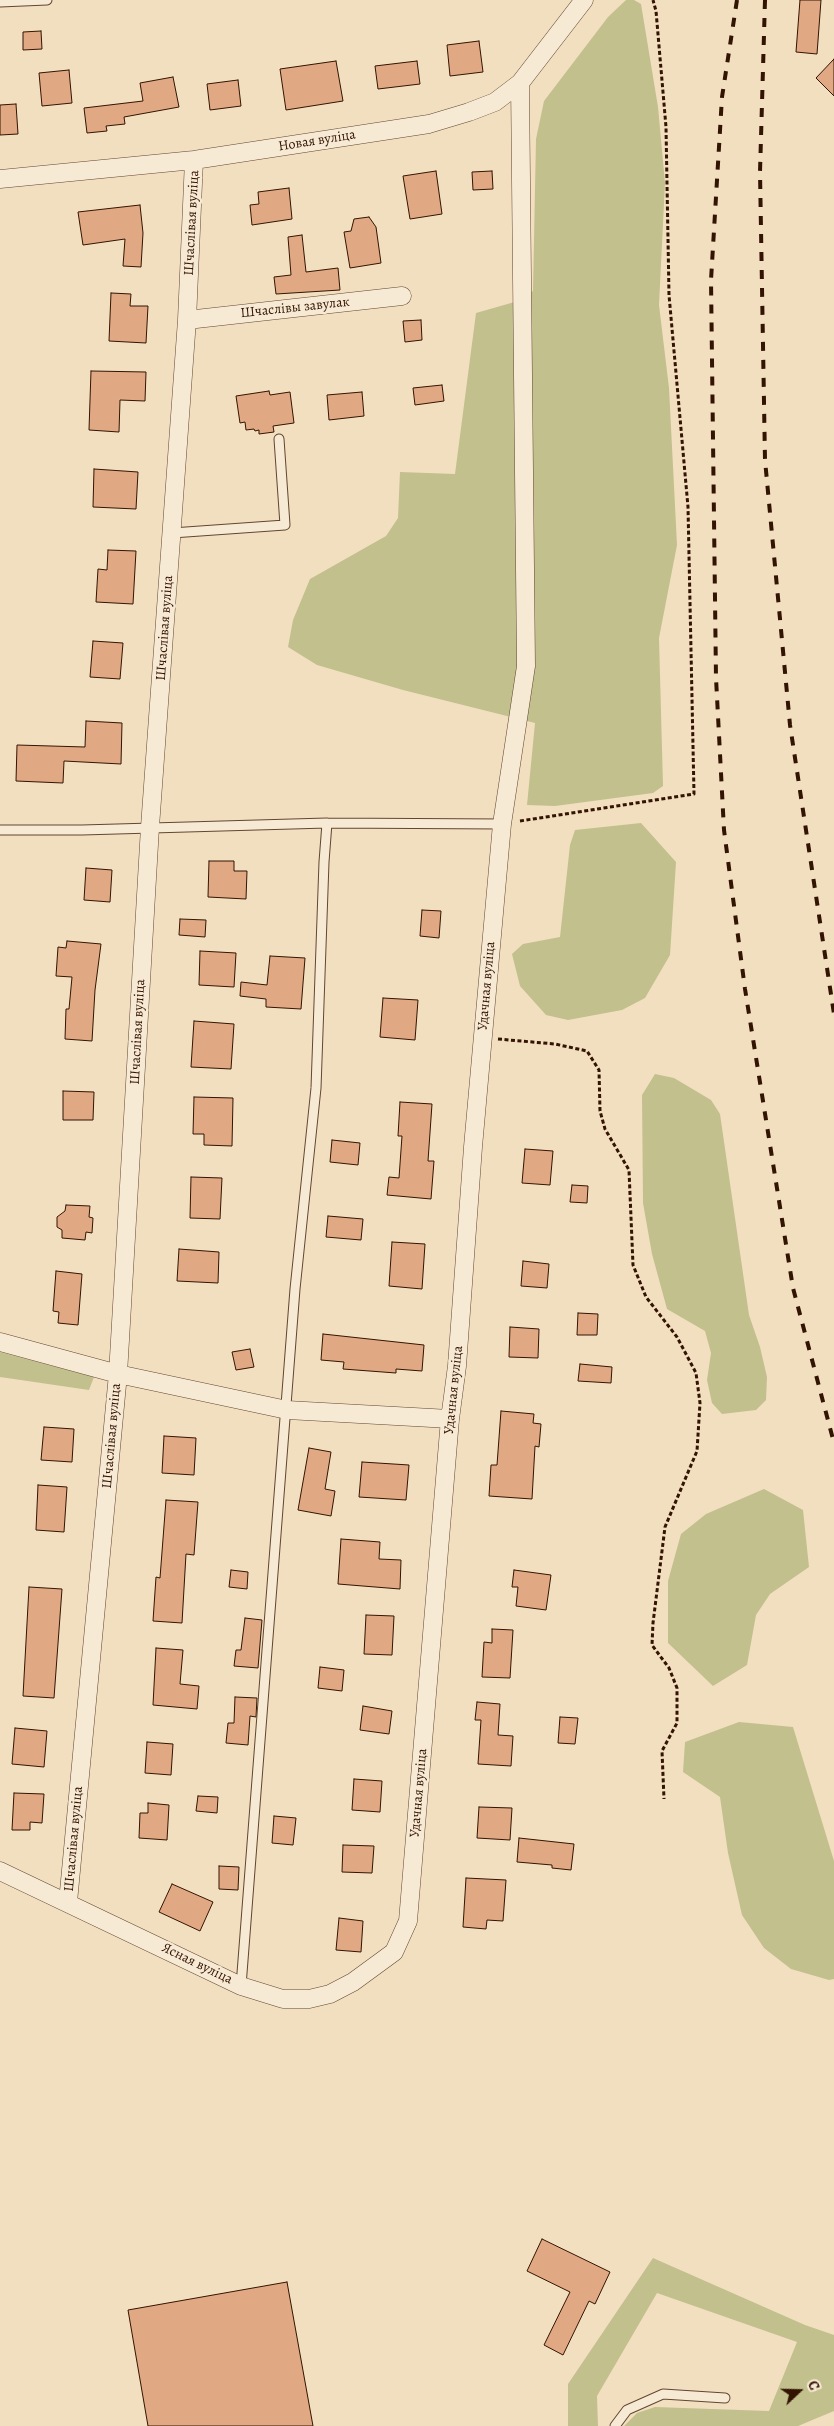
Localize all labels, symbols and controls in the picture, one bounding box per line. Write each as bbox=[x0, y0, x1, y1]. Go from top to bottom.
street label: Новая вуліца bbox=[277, 127, 357, 155]
street label: Шчаслівая вуліца bbox=[181, 170, 203, 276]
street label: Шчаслівы завулак bbox=[239, 294, 351, 322]
street label: Шчаслівая вуліца bbox=[153, 575, 177, 681]
street label: Удачная вуліца bbox=[475, 941, 499, 1031]
street label: Шчаслівая вуліца bbox=[127, 979, 149, 1085]
street label: Удачная вуліца bbox=[441, 1345, 467, 1435]
street label: Шчаслівая вуліца bbox=[99, 1383, 125, 1489]
street label: Удачная вуліца bbox=[407, 1748, 431, 1838]
street label: Шчаслівая вуліца bbox=[61, 1786, 87, 1892]
street label: Ясная вуліца bbox=[159, 1940, 235, 1988]
north arrow bbox=[774, 2366, 824, 2416]
text: С bbox=[803, 2378, 824, 2393]

